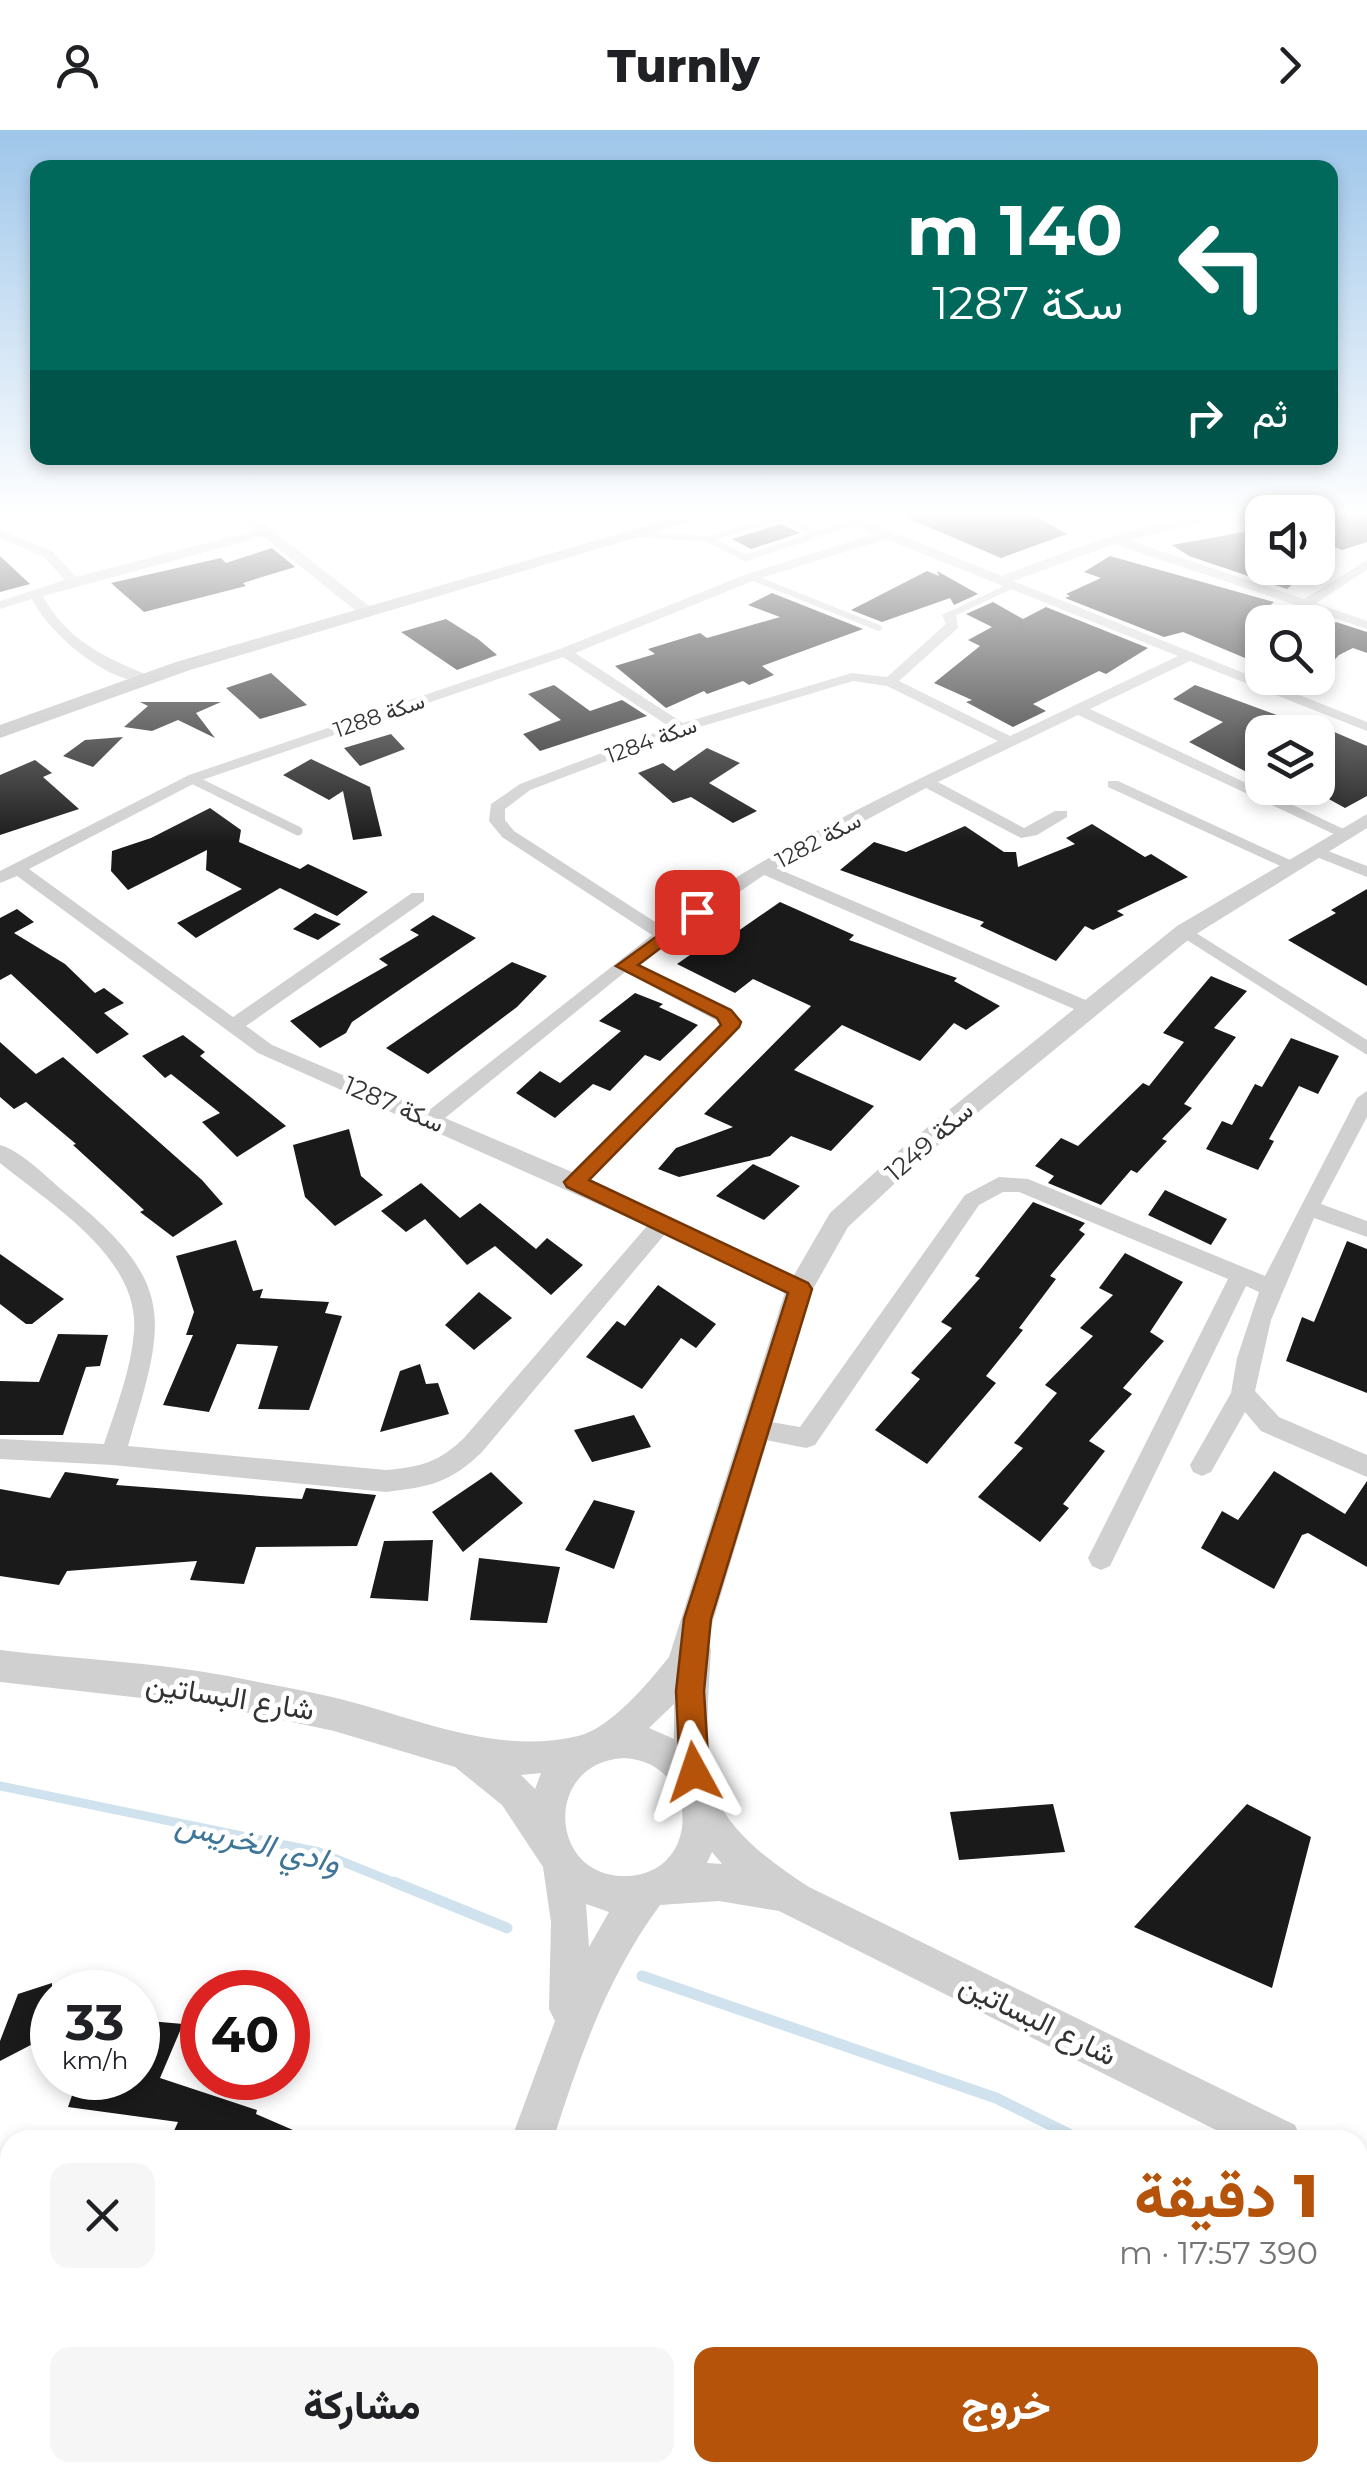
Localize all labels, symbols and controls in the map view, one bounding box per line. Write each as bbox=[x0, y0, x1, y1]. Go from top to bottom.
icon: person bbox=[50, 38, 105, 93]
text: Turnly bbox=[607, 38, 760, 93]
icon: forward bbox=[1262, 38, 1317, 93]
text: 140 m bbox=[907, 187, 1123, 273]
icon: left bbox=[1158, 200, 1288, 330]
text: سكة 1287 bbox=[932, 275, 1123, 330]
icon: right bbox=[1177, 390, 1232, 445]
text: ثم bbox=[1252, 390, 1288, 437]
map controls bbox=[1245, 495, 1335, 805]
button: sound bbox=[1245, 495, 1335, 585]
button: search bbox=[1245, 605, 1335, 695]
street label: سكة 1288 bbox=[330, 687, 428, 744]
street label: سكة 1284 bbox=[602, 712, 700, 769]
button: layers bbox=[1245, 715, 1335, 805]
street label: سكة 1282 bbox=[771, 807, 866, 874]
pin bbox=[655, 870, 740, 955]
icon: arrive bbox=[670, 885, 725, 940]
street label: سكة 1287 bbox=[339, 1070, 449, 1138]
street label: سكة 1249 bbox=[879, 1095, 979, 1187]
street label: شارع البساتين bbox=[143, 1665, 317, 1730]
position arrow bbox=[642, 1720, 746, 1824]
water label: وادي الخريس bbox=[170, 1803, 344, 1889]
street label: شارع البساتين bbox=[953, 1966, 1123, 2075]
speed limit sign: 40 bbox=[180, 1970, 310, 2100]
text: 33 bbox=[66, 1992, 124, 2053]
text: km/h bbox=[62, 2045, 128, 2075]
text: 1 دقيقة bbox=[1134, 2159, 1318, 2232]
button: close bbox=[50, 2163, 155, 2268]
text: 390 m · 17:57 bbox=[1119, 2233, 1318, 2272]
button: مشاركة bbox=[50, 2347, 674, 2462]
button: خروج bbox=[694, 2347, 1318, 2462]

